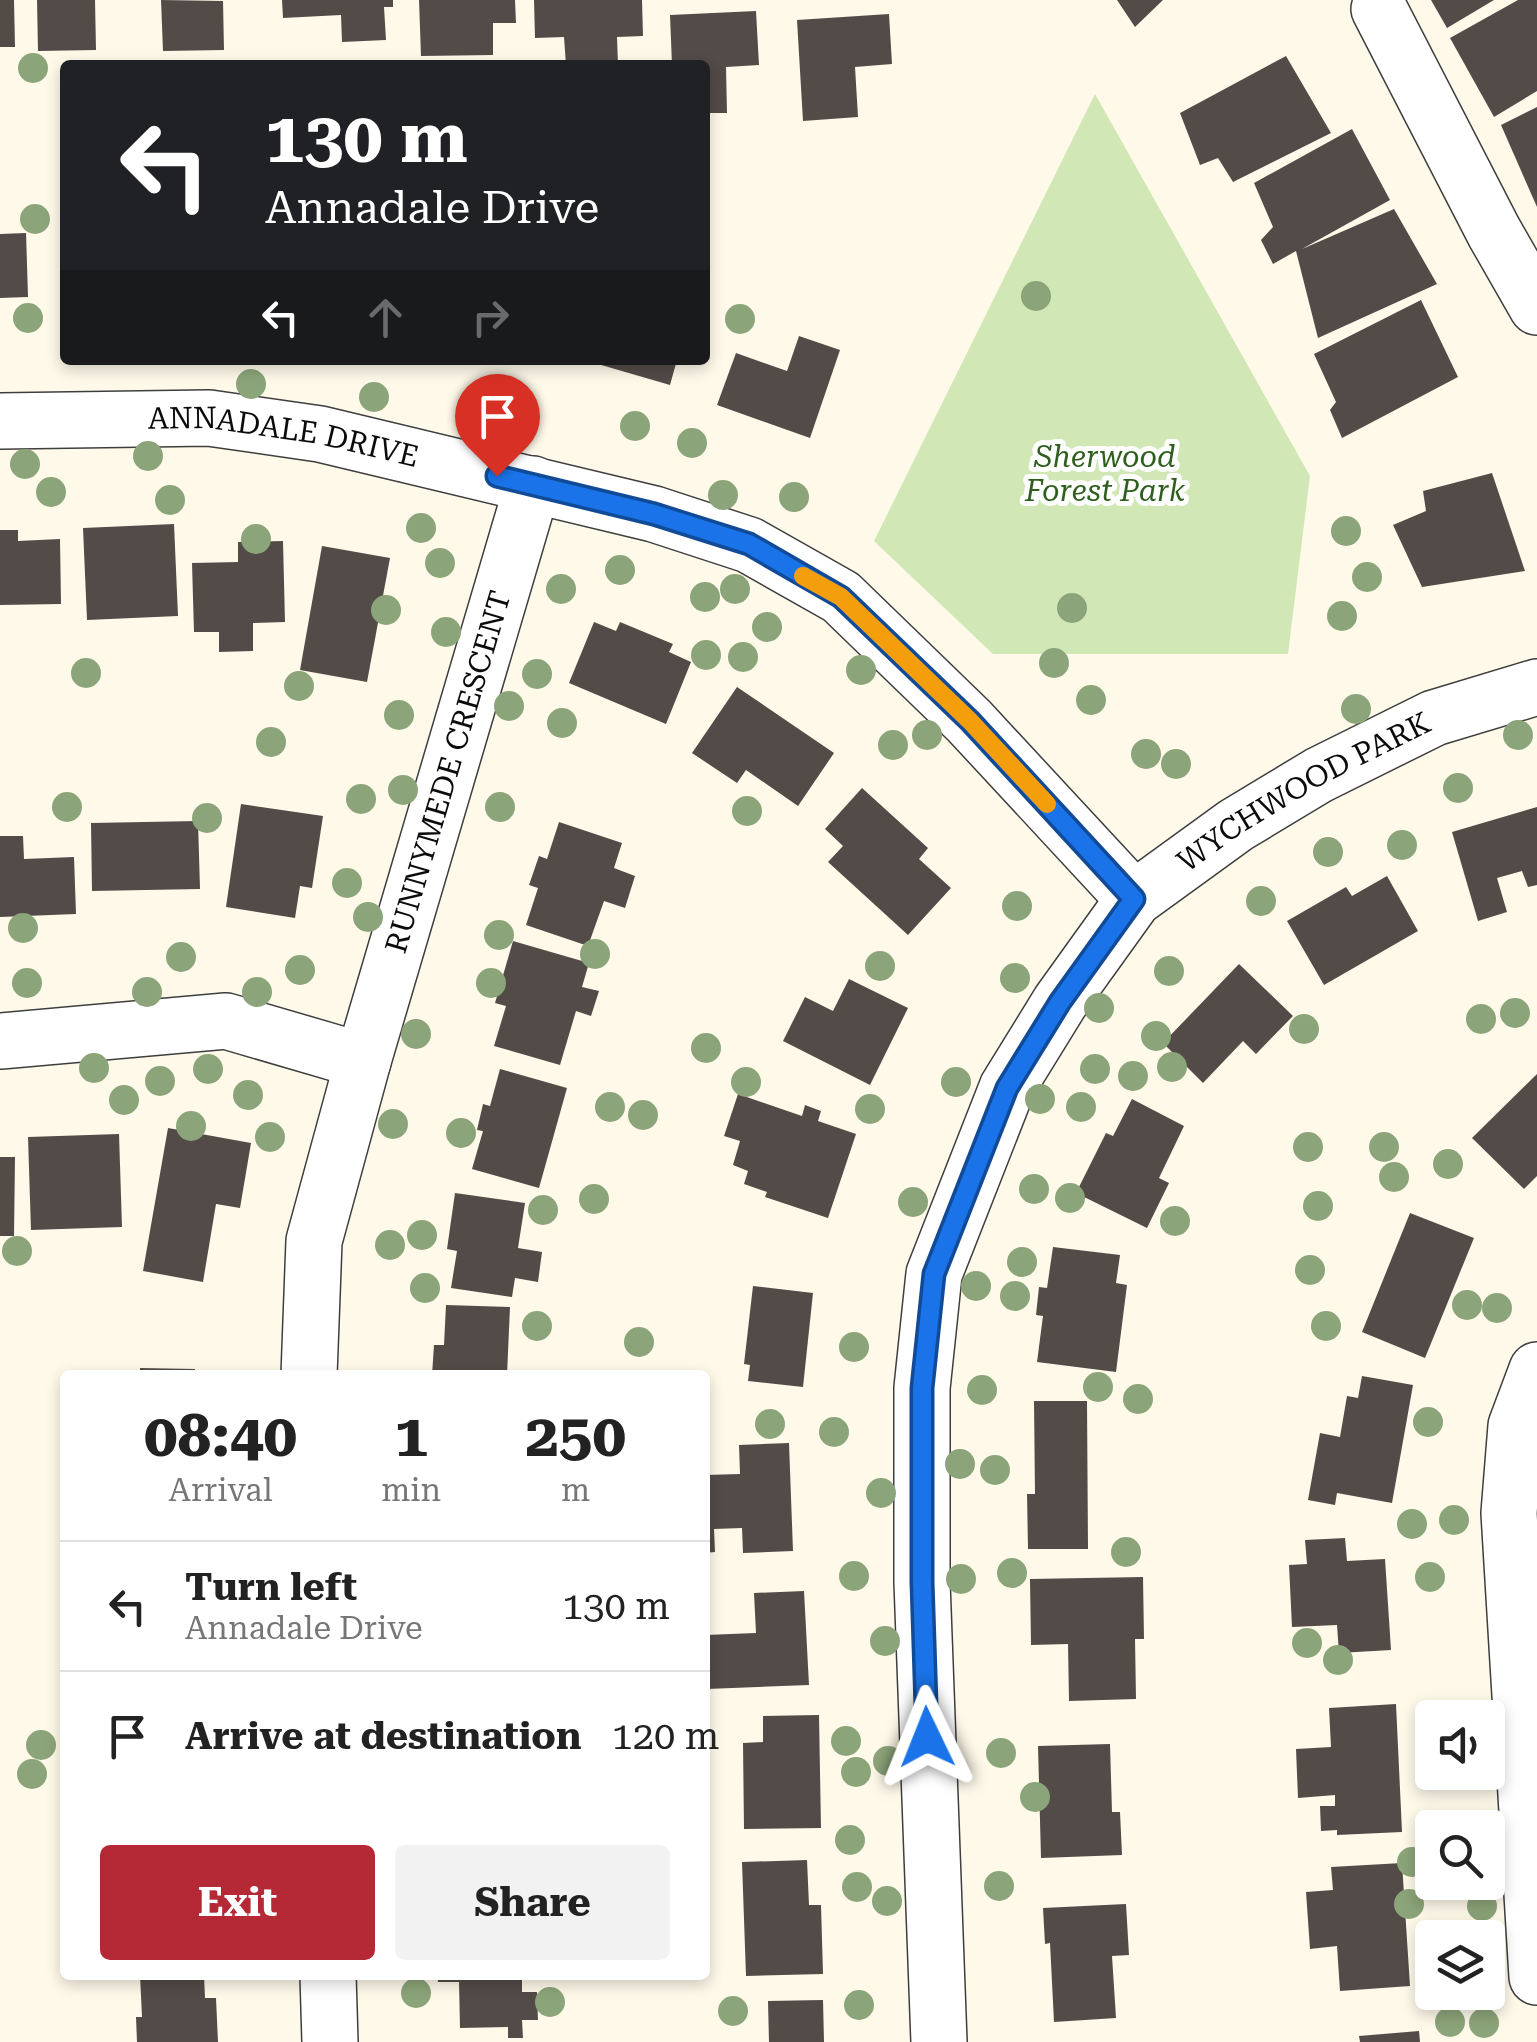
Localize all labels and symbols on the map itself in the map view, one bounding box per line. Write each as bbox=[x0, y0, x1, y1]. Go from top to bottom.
pin bbox=[455, 374, 540, 477]
street label: ANNADALE DRIVE bbox=[148, 400, 422, 474]
park label: Sherwood Forest Park bbox=[1024, 439, 1186, 508]
street label: RUNNYMEDE CRESCENT bbox=[378, 587, 518, 957]
street label: WYCHWOOD PARK bbox=[1170, 705, 1436, 879]
position arrow bbox=[875, 1685, 979, 1789]

